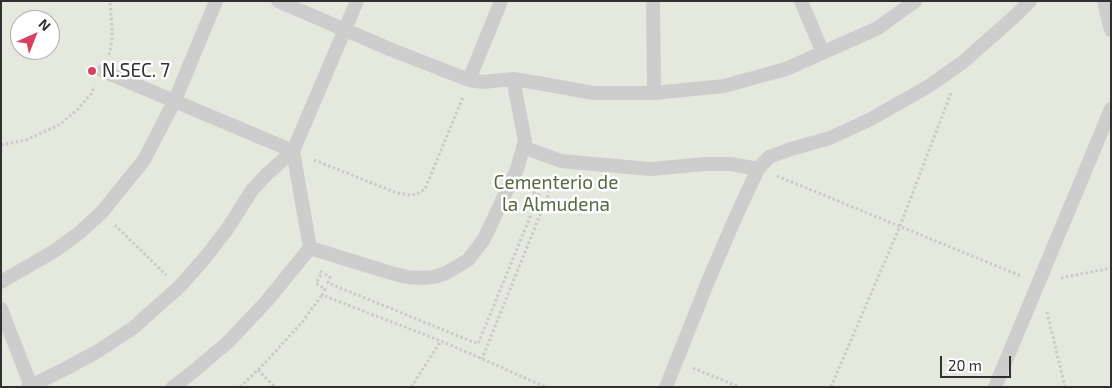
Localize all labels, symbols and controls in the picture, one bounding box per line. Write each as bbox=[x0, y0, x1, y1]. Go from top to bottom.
north arrow bbox=[10, 10, 60, 60]
text: N bbox=[36, 15, 55, 34]
place label: N.SEC. 7 bbox=[102, 60, 170, 82]
marker: N.SEC. 7 bbox=[86, 65, 98, 77]
park label: Cementerio de la Almudena bbox=[494, 172, 618, 216]
scale bar bbox=[942, 346, 1013, 378]
text: 20 m bbox=[948, 356, 982, 374]

